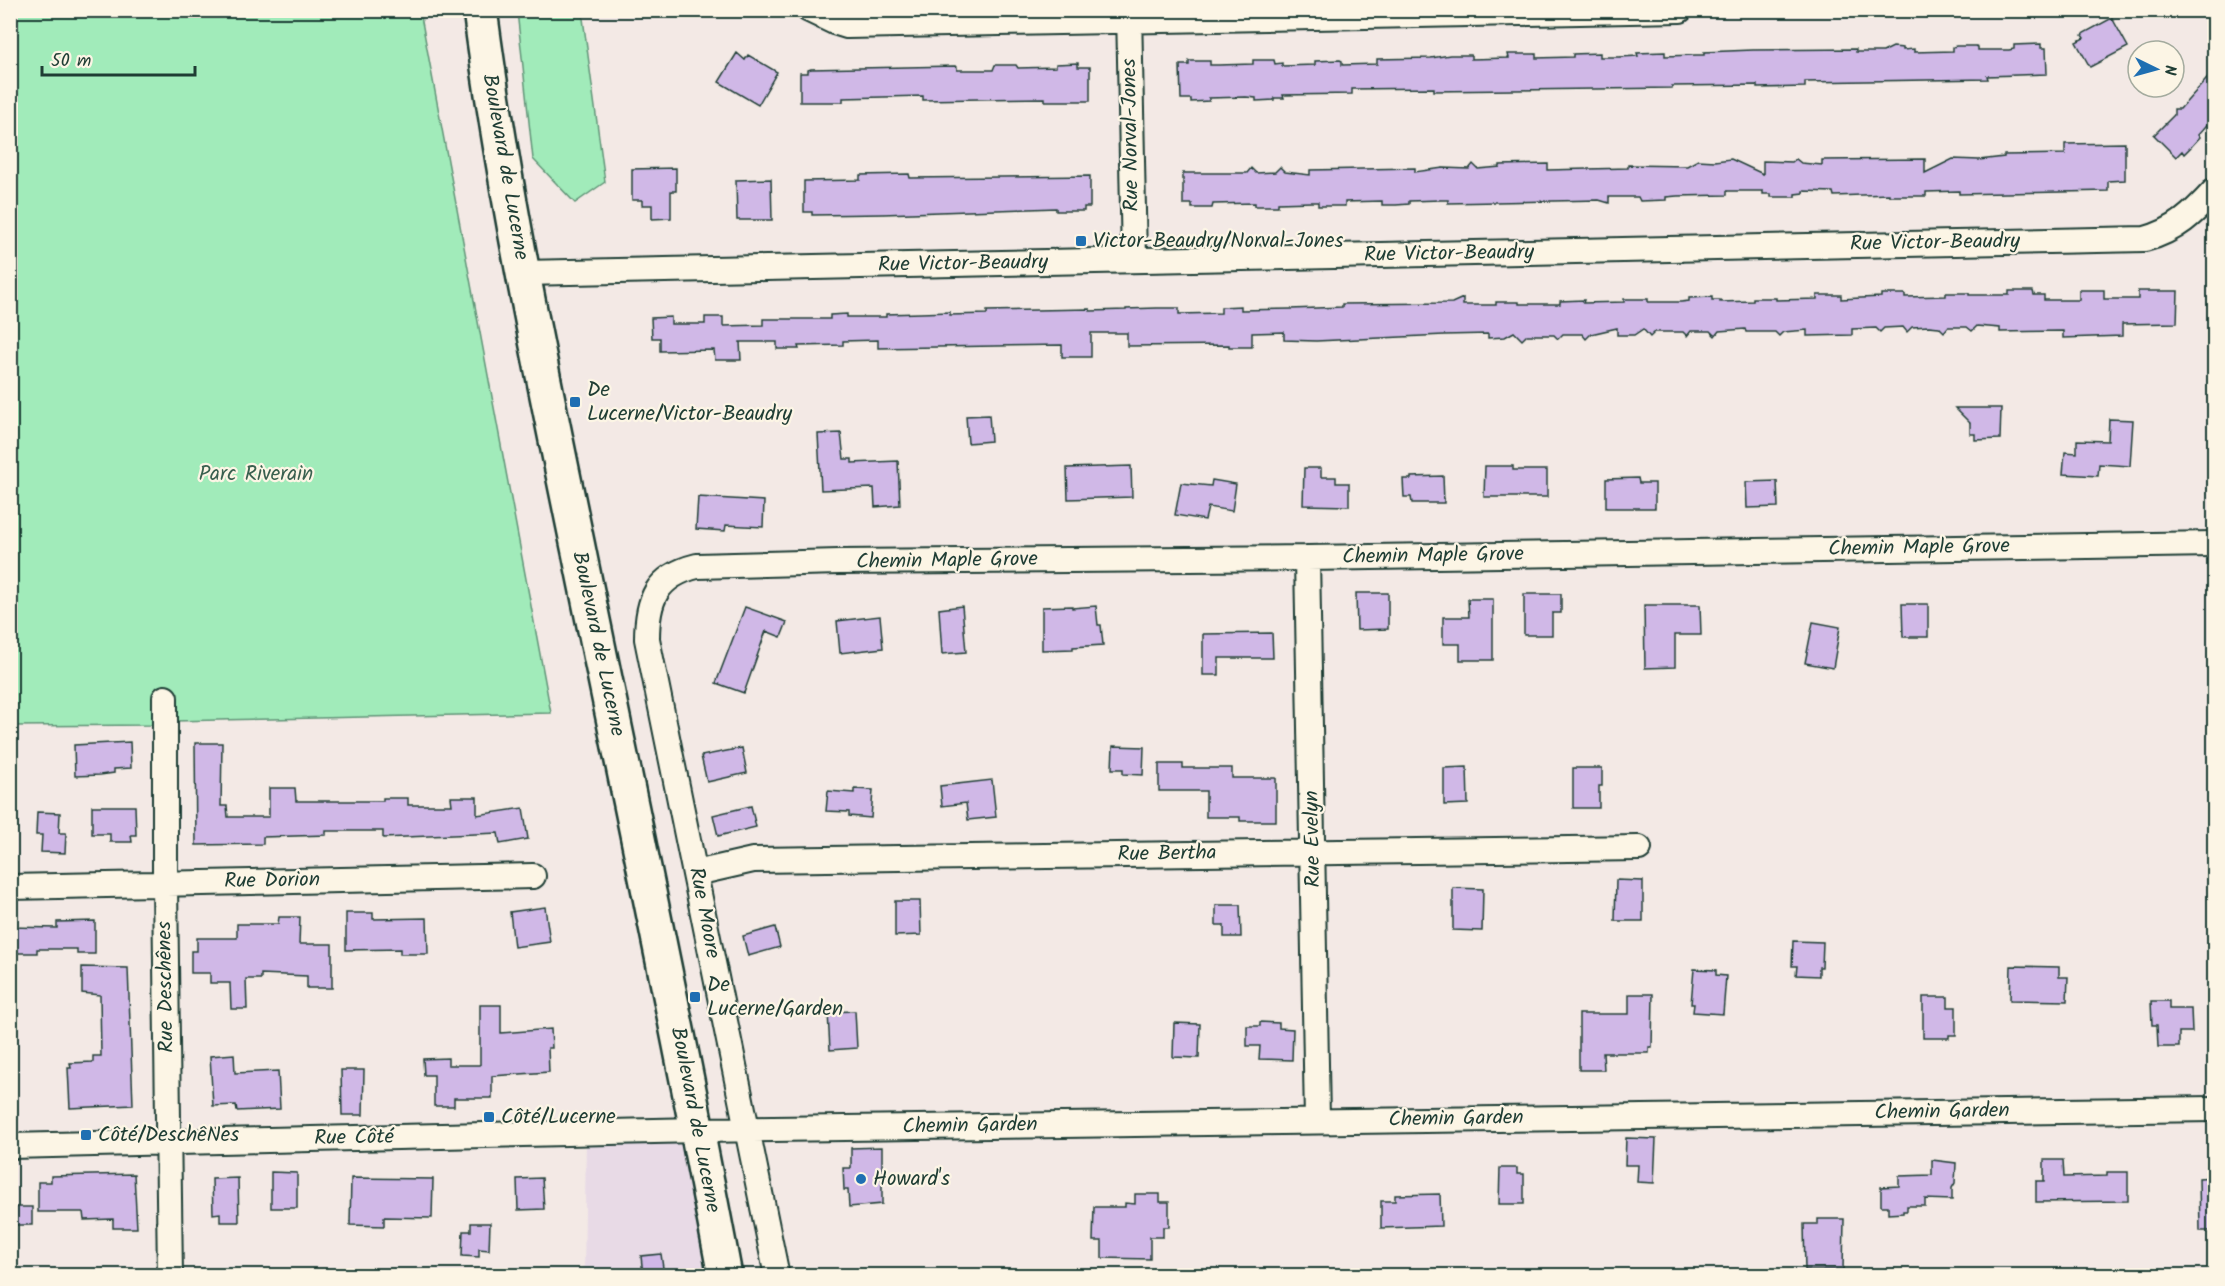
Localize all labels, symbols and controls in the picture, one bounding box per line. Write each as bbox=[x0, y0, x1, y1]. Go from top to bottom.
scale bar bbox=[42, 39, 195, 77]
north arrow bbox=[2126, 39, 2186, 99]
text: 50 m bbox=[51, 47, 91, 76]
street label: Rue Norval-Jones bbox=[1113, 58, 1149, 212]
text: N bbox=[2157, 64, 2182, 76]
street label: Boulevard de Lucerne bbox=[472, 71, 538, 263]
place label: Victor-Beaudry/Norval-Jones bbox=[1093, 225, 1343, 258]
street label: Rue Victor-Beaudry bbox=[1850, 225, 2020, 261]
marker: Victor-Beaudry/Norval-Jones bbox=[1074, 234, 1088, 248]
street label: Rue Victor-Beaudry bbox=[1364, 236, 1534, 272]
street label: Rue Victor-Beaudry bbox=[878, 246, 1048, 282]
place label: De Lucerne/Victor-Beaudry bbox=[587, 374, 792, 431]
marker: De Lucerne/Victor-Beaudry bbox=[568, 395, 582, 409]
park label: Parc Riverain bbox=[199, 458, 313, 491]
street label: Chemin Maple Grove bbox=[1828, 530, 2011, 566]
street label: Chemin Maple Grove bbox=[1342, 538, 1525, 574]
street label: Chemin Maple Grove bbox=[856, 543, 1039, 579]
street label: Boulevard de Lucerne bbox=[562, 548, 634, 740]
street label: Rue Evelyn bbox=[1296, 790, 1330, 888]
street label: Rue Bertha bbox=[1117, 837, 1217, 871]
street label: Rue Dorion bbox=[224, 864, 320, 898]
street label: Rue Moore bbox=[679, 865, 729, 962]
street label: Rue Deschênes bbox=[148, 921, 184, 1053]
place label: De Lucerne/Garden bbox=[707, 969, 843, 1026]
marker: De Lucerne/Garden bbox=[688, 990, 702, 1004]
street label: Boulevard de Lucerne bbox=[661, 1024, 729, 1216]
street label: Chemin Garden bbox=[1874, 1094, 2010, 1130]
place label: Côté/Lucerne bbox=[501, 1101, 616, 1134]
street label: Chemin Garden bbox=[1388, 1101, 1524, 1137]
street label: Chemin Garden bbox=[902, 1108, 1038, 1144]
marker: Côté/Lucerne bbox=[482, 1110, 496, 1124]
place label: Côté/DeschêNes bbox=[98, 1119, 239, 1152]
street label: Rue Côté bbox=[314, 1121, 395, 1155]
marker: Côté/DeschêNes bbox=[79, 1128, 93, 1142]
place label: Howard's bbox=[873, 1163, 950, 1196]
marker: Howard's bbox=[854, 1172, 868, 1186]

